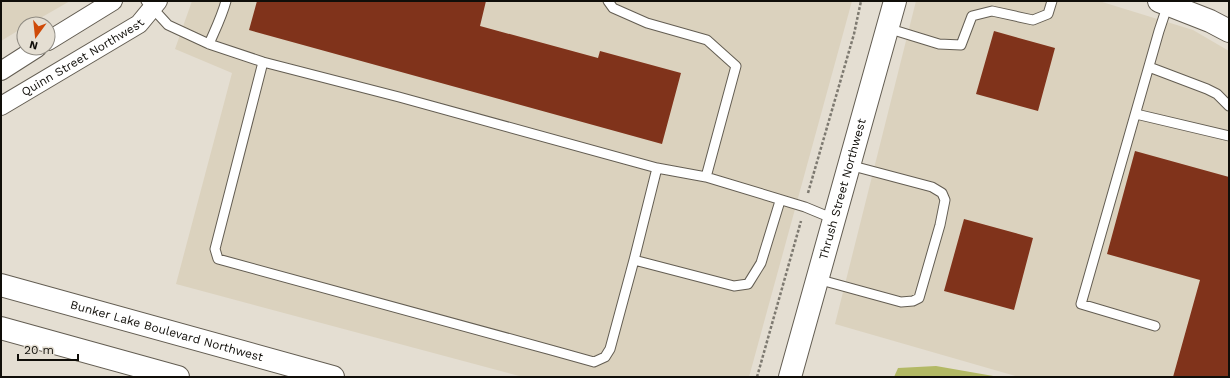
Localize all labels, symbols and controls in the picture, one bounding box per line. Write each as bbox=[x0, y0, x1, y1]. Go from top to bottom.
street label: Quinn Street Northwest bbox=[18, 13, 144, 99]
north arrow bbox=[16, 16, 56, 56]
street label: Thrush Street Northwest bbox=[816, 117, 869, 261]
street label: Bunker Lake Boulevard Northwest bbox=[69, 298, 265, 364]
scale bar bbox=[18, 336, 78, 362]
text: 20 m bbox=[24, 343, 54, 357]

